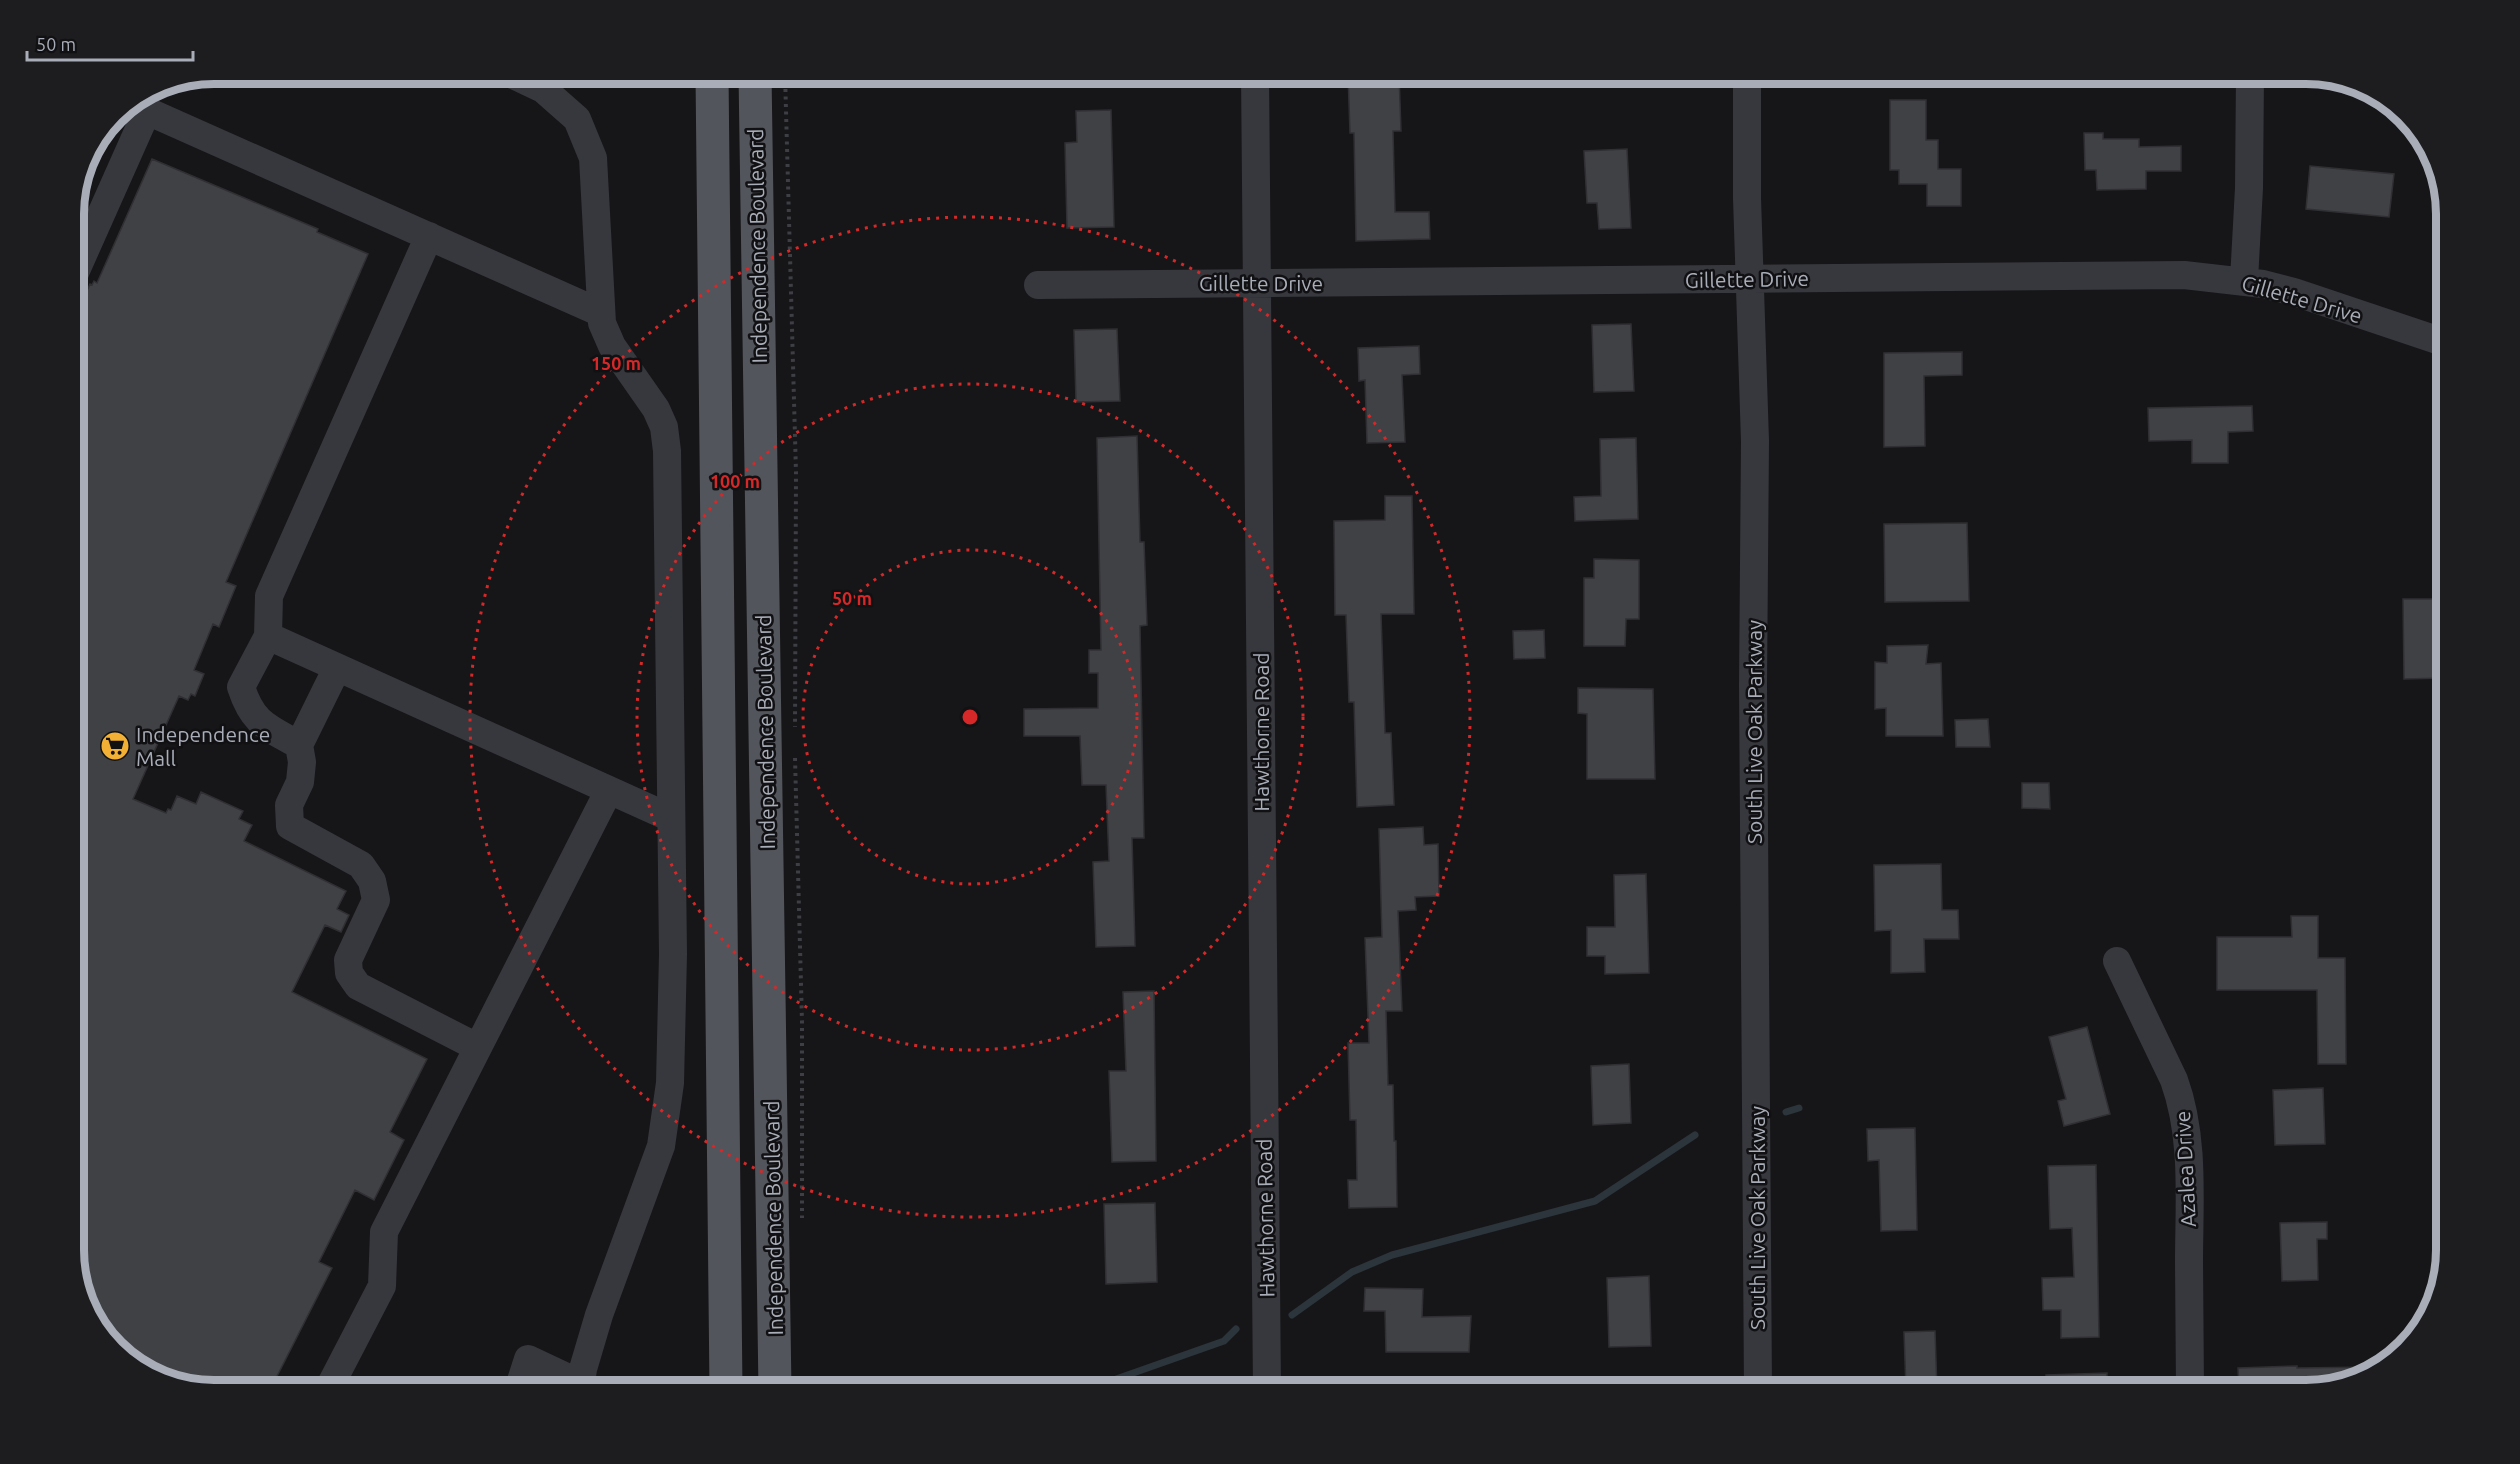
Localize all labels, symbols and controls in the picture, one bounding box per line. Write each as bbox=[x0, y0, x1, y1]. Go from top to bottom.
scale bar bbox=[27, 24, 194, 62]
text: 50 m bbox=[36, 34, 76, 54]
street label: Independence Boulevard bbox=[743, 128, 771, 364]
street label: Gillette Drive bbox=[1685, 266, 1809, 292]
street label: Gillette Drive bbox=[2239, 270, 2365, 328]
street label: Gillette Drive bbox=[1199, 271, 1323, 295]
text: 150 m bbox=[591, 353, 641, 373]
text: 100 m bbox=[710, 471, 760, 491]
text: 50 m bbox=[832, 588, 872, 608]
street label: Independence Boulevard bbox=[751, 614, 779, 850]
street label: South Live Oak Parkway bbox=[1742, 620, 1766, 844]
street label: Hawthorne Road bbox=[1249, 653, 1273, 812]
centre of rings bbox=[960, 707, 980, 727]
place label: Independence Mall bbox=[136, 722, 270, 770]
supermarket icon: Independence Mall bbox=[99, 730, 131, 762]
street label: Independence Boulevard bbox=[759, 1100, 787, 1336]
street label: South Live Oak Parkway bbox=[1745, 1106, 1769, 1330]
street label: Azalea Drive bbox=[2170, 1110, 2200, 1228]
street label: Hawthorne Road bbox=[1252, 1138, 1278, 1298]

